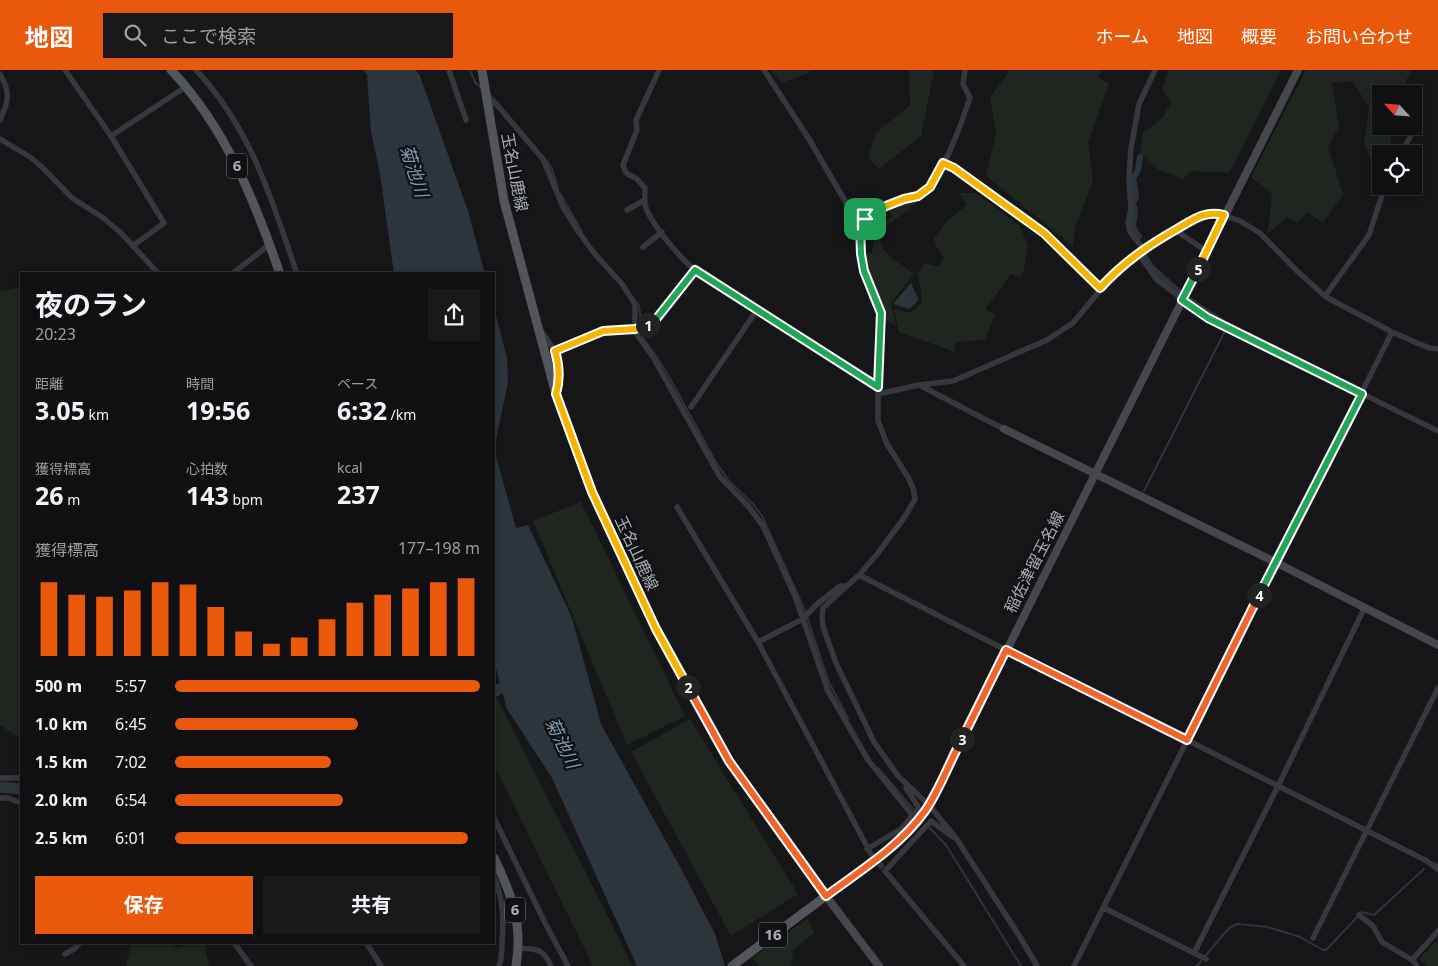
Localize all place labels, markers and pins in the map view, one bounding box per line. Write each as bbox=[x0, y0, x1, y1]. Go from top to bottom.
pin bbox=[844, 198, 886, 240]
pin: 5 bbox=[1186, 256, 1210, 282]
pin: 1 bbox=[636, 312, 660, 338]
pin: 4 bbox=[1246, 582, 1272, 608]
pin: 2 bbox=[676, 674, 700, 700]
pin: 3 bbox=[950, 726, 974, 752]

